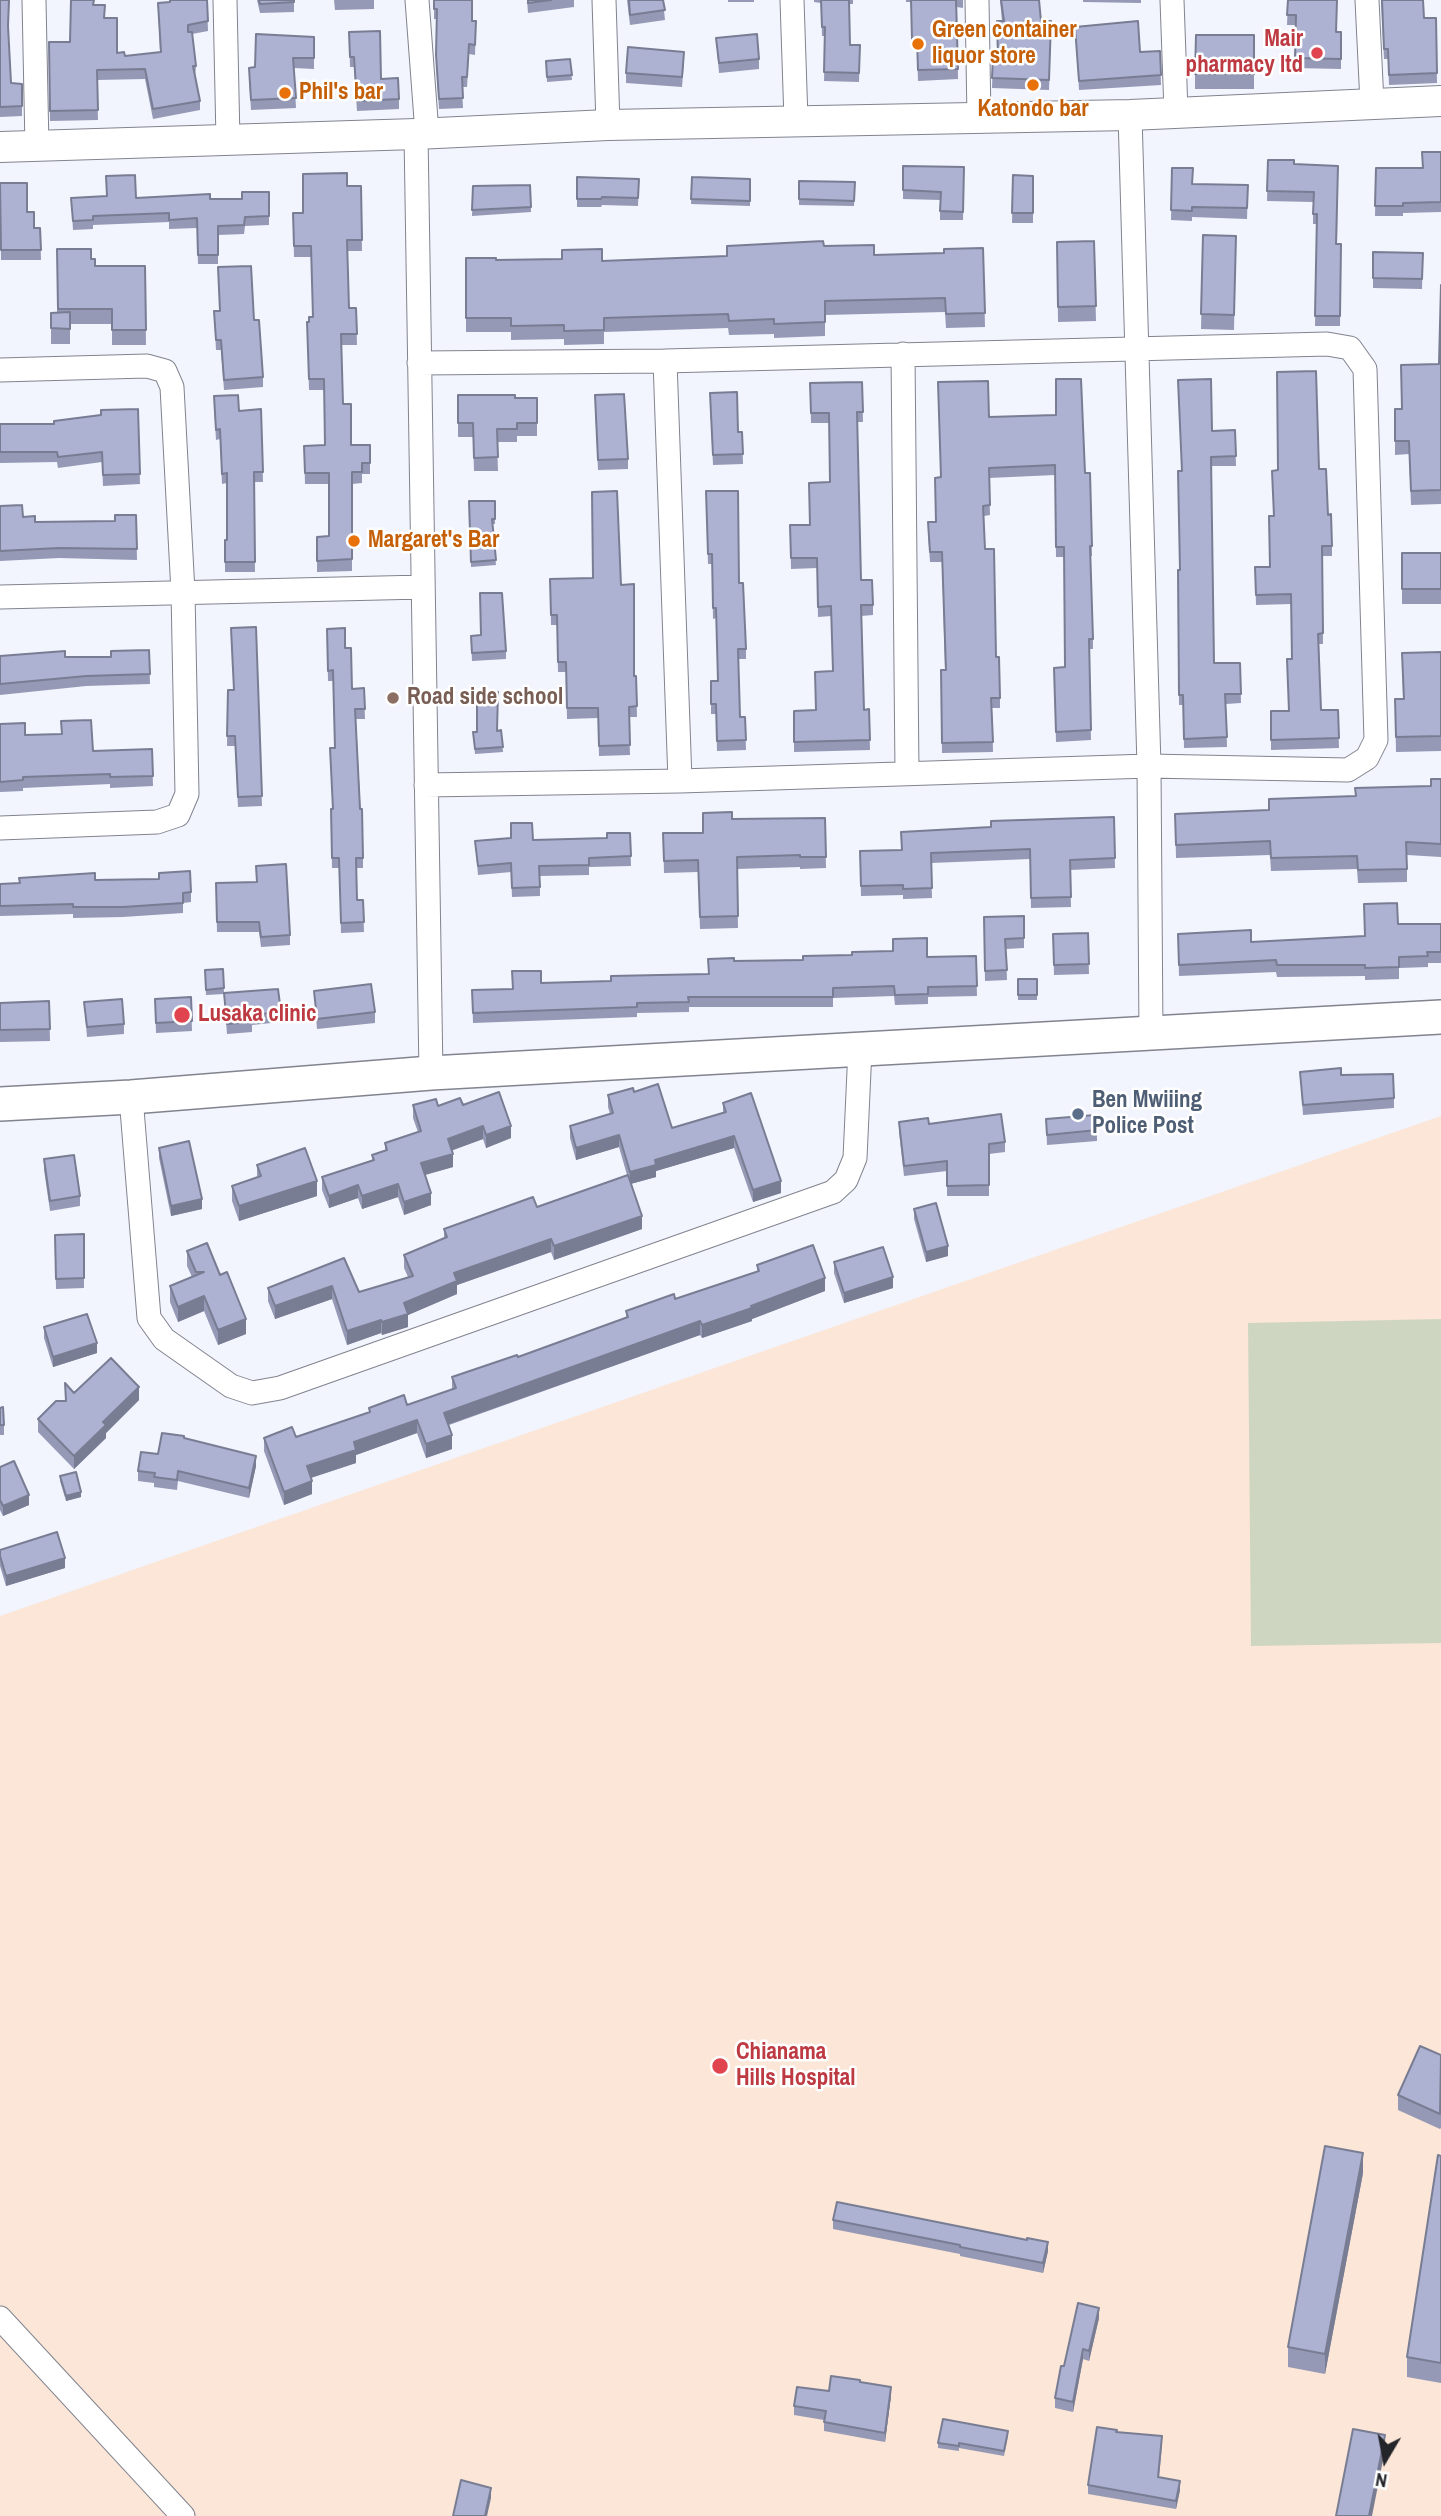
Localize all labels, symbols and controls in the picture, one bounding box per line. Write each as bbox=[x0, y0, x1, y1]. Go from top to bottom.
place label: Green container liquor store bbox=[932, 17, 1077, 71]
place label: Mair pharmacy ltd bbox=[1186, 26, 1303, 80]
marker: Green container liquor store bbox=[910, 36, 926, 52]
marker: Mair pharmacy ltd bbox=[1309, 45, 1325, 61]
marker: Katondo bar bbox=[1025, 77, 1041, 93]
place label: Phil's bar bbox=[299, 79, 383, 107]
marker: Phil's bar bbox=[277, 85, 293, 101]
place label: Katondo bar bbox=[977, 96, 1089, 124]
place label: Margaret's Bar bbox=[368, 527, 499, 555]
marker: Margaret's Bar bbox=[346, 533, 362, 549]
place label: Road side school bbox=[407, 684, 563, 712]
marker: Road side school bbox=[385, 690, 401, 706]
place label: Lusaka clinic bbox=[198, 1001, 316, 1029]
marker: Lusaka clinic bbox=[172, 1005, 192, 1025]
place label: Ben Mwiiing Police Post bbox=[1092, 1087, 1202, 1141]
marker: Ben Mwiiing Police Post bbox=[1070, 1106, 1086, 1122]
place label: Chianama Hills Hospital bbox=[736, 2039, 855, 2093]
marker: Chianama Hills Hospital bbox=[710, 2056, 730, 2076]
north arrow bbox=[1350, 2425, 1420, 2495]
text: N bbox=[1374, 2467, 1389, 2494]

